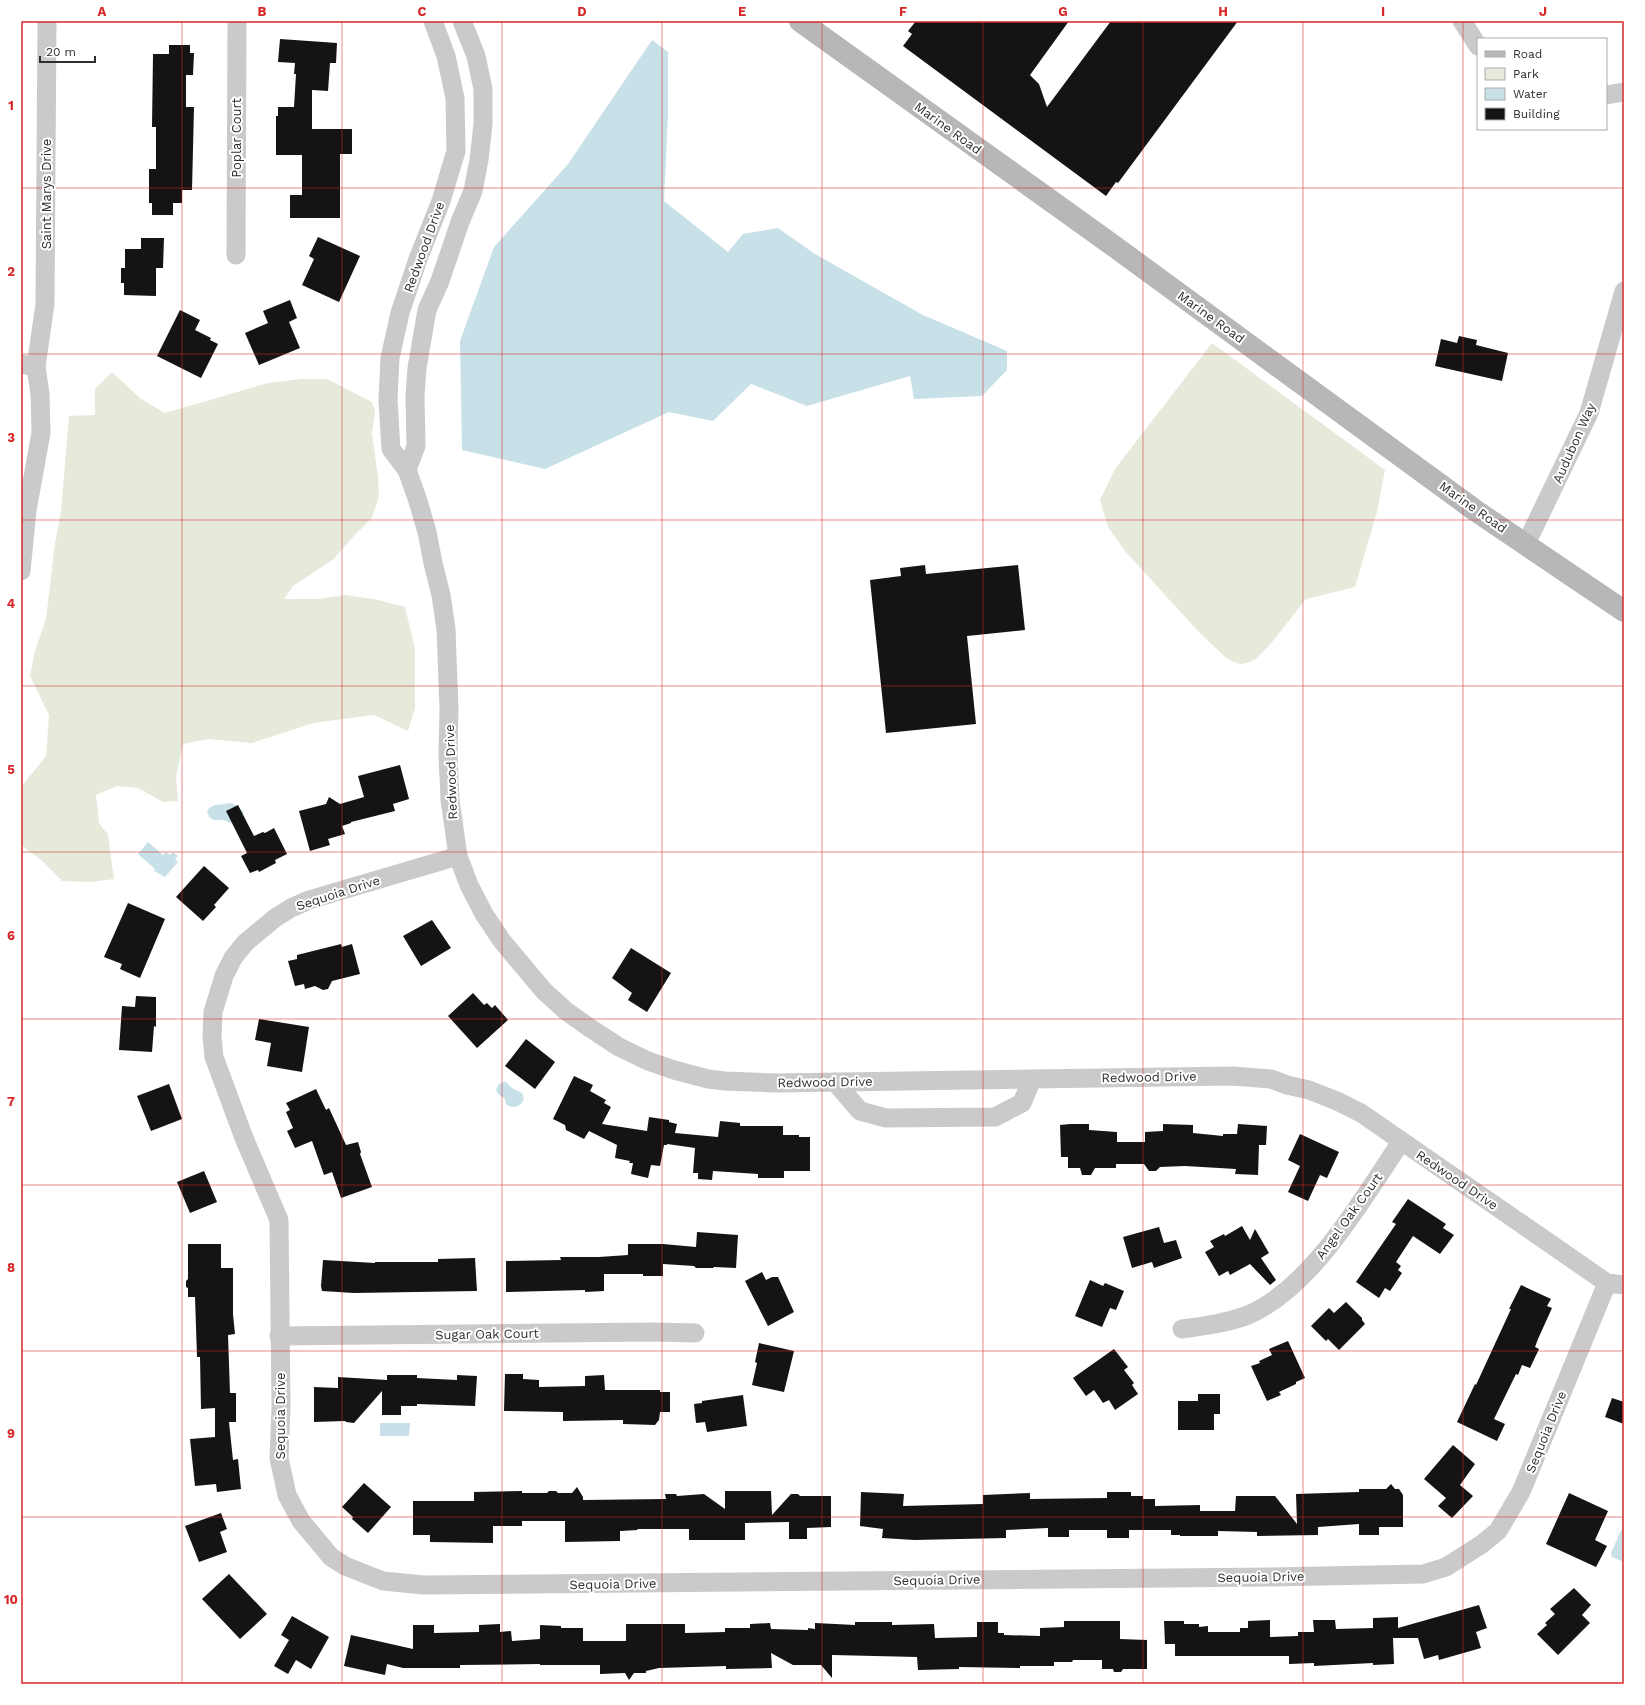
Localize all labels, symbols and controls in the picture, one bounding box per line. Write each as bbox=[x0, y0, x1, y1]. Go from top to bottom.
text: A bbox=[98, 4, 107, 19]
text: B bbox=[258, 4, 267, 19]
text: C bbox=[418, 4, 427, 19]
text: D bbox=[577, 4, 587, 19]
text: E bbox=[738, 4, 746, 19]
text: F bbox=[899, 4, 907, 19]
text: G bbox=[1058, 4, 1068, 19]
text: H bbox=[1218, 4, 1228, 19]
text: I bbox=[1381, 4, 1385, 19]
text: J bbox=[1539, 4, 1547, 19]
scale bar bbox=[40, 38, 95, 64]
legend bbox=[1477, 38, 1607, 130]
text: 20 m bbox=[46, 45, 76, 59]
text: Road bbox=[1513, 47, 1542, 61]
text: Park bbox=[1513, 67, 1539, 81]
text: Water bbox=[1513, 87, 1548, 101]
text: 1 bbox=[8, 98, 14, 113]
street label: Poplar Court bbox=[229, 98, 244, 178]
street label: Marine Road bbox=[912, 99, 984, 157]
text: Building bbox=[1513, 107, 1560, 121]
street label: Saint Marys Drive bbox=[39, 139, 54, 249]
street label: Redwood Drive bbox=[401, 200, 447, 294]
text: 2 bbox=[7, 264, 15, 279]
street label: Marine Road bbox=[1175, 288, 1247, 346]
street label: Audubon Way bbox=[1550, 400, 1599, 486]
text: 3 bbox=[7, 430, 15, 445]
street label: Marine Road bbox=[1436, 478, 1510, 536]
text: 4 bbox=[7, 596, 16, 611]
street label: Redwood Drive bbox=[442, 724, 460, 820]
text: 5 bbox=[7, 762, 15, 777]
street label: Sequoia Drive bbox=[294, 872, 382, 914]
text: 6 bbox=[7, 928, 15, 943]
street label: Redwood Drive bbox=[1101, 1069, 1197, 1085]
street label: Redwood Drive bbox=[777, 1074, 873, 1090]
text: 7 bbox=[7, 1094, 15, 1109]
street label: Redwood Drive bbox=[1413, 1147, 1501, 1213]
street label: Angel Oak Court bbox=[1313, 1170, 1386, 1262]
text: 8 bbox=[7, 1260, 15, 1275]
street label: Sugar Oak Court bbox=[435, 1326, 540, 1342]
street label: Sequoia Drive bbox=[273, 1372, 288, 1460]
street label: Sequoia Drive bbox=[1523, 1389, 1569, 1475]
text: 9 bbox=[7, 1426, 15, 1441]
street label: Sequoia Drive bbox=[1217, 1569, 1305, 1585]
street label: Sequoia Drive bbox=[893, 1572, 981, 1588]
street label: Sequoia Drive bbox=[569, 1576, 657, 1592]
text: 10 bbox=[4, 1592, 18, 1607]

